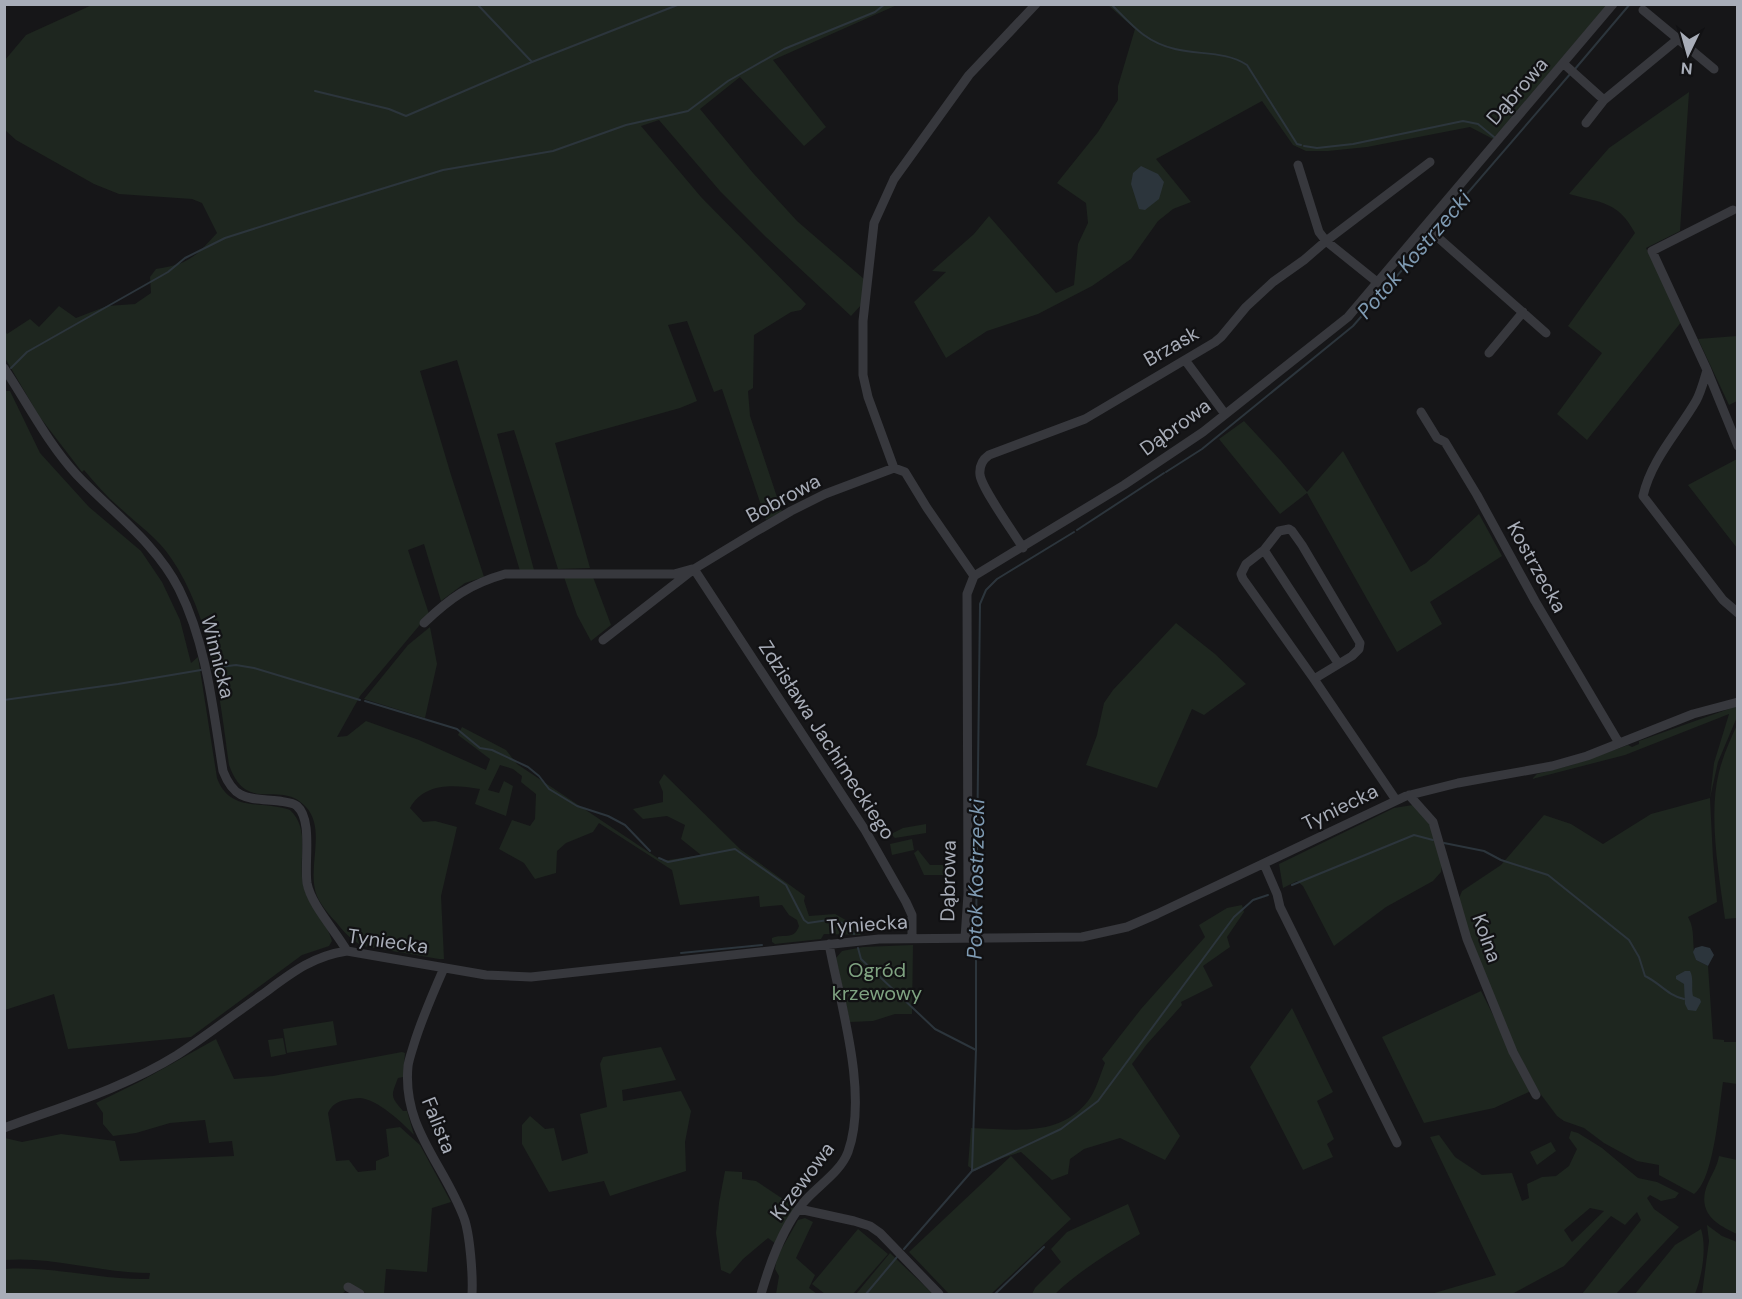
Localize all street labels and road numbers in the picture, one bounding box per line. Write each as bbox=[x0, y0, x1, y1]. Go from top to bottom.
street label: Dąbrowa bbox=[1480, 52, 1554, 130]
street label: Brzask bbox=[1139, 320, 1203, 372]
street label: Dąbrowa bbox=[1134, 393, 1216, 461]
street label: Bobrowa bbox=[741, 468, 825, 528]
street label: Kostrzecka bbox=[1501, 517, 1573, 617]
street label: Winnicka bbox=[195, 613, 241, 701]
street label: Zdzisława Jachimeckiego bbox=[753, 636, 901, 844]
street label: Tyniecka bbox=[1298, 777, 1382, 837]
street label: Dąbrowa bbox=[934, 840, 962, 922]
street label: Tyniecka bbox=[826, 908, 908, 940]
street label: Kolna bbox=[1466, 910, 1508, 966]
street label: Tyniecka bbox=[346, 922, 430, 960]
street label: Falista bbox=[416, 1093, 462, 1157]
street label: Krzewowa bbox=[764, 1137, 840, 1225]

